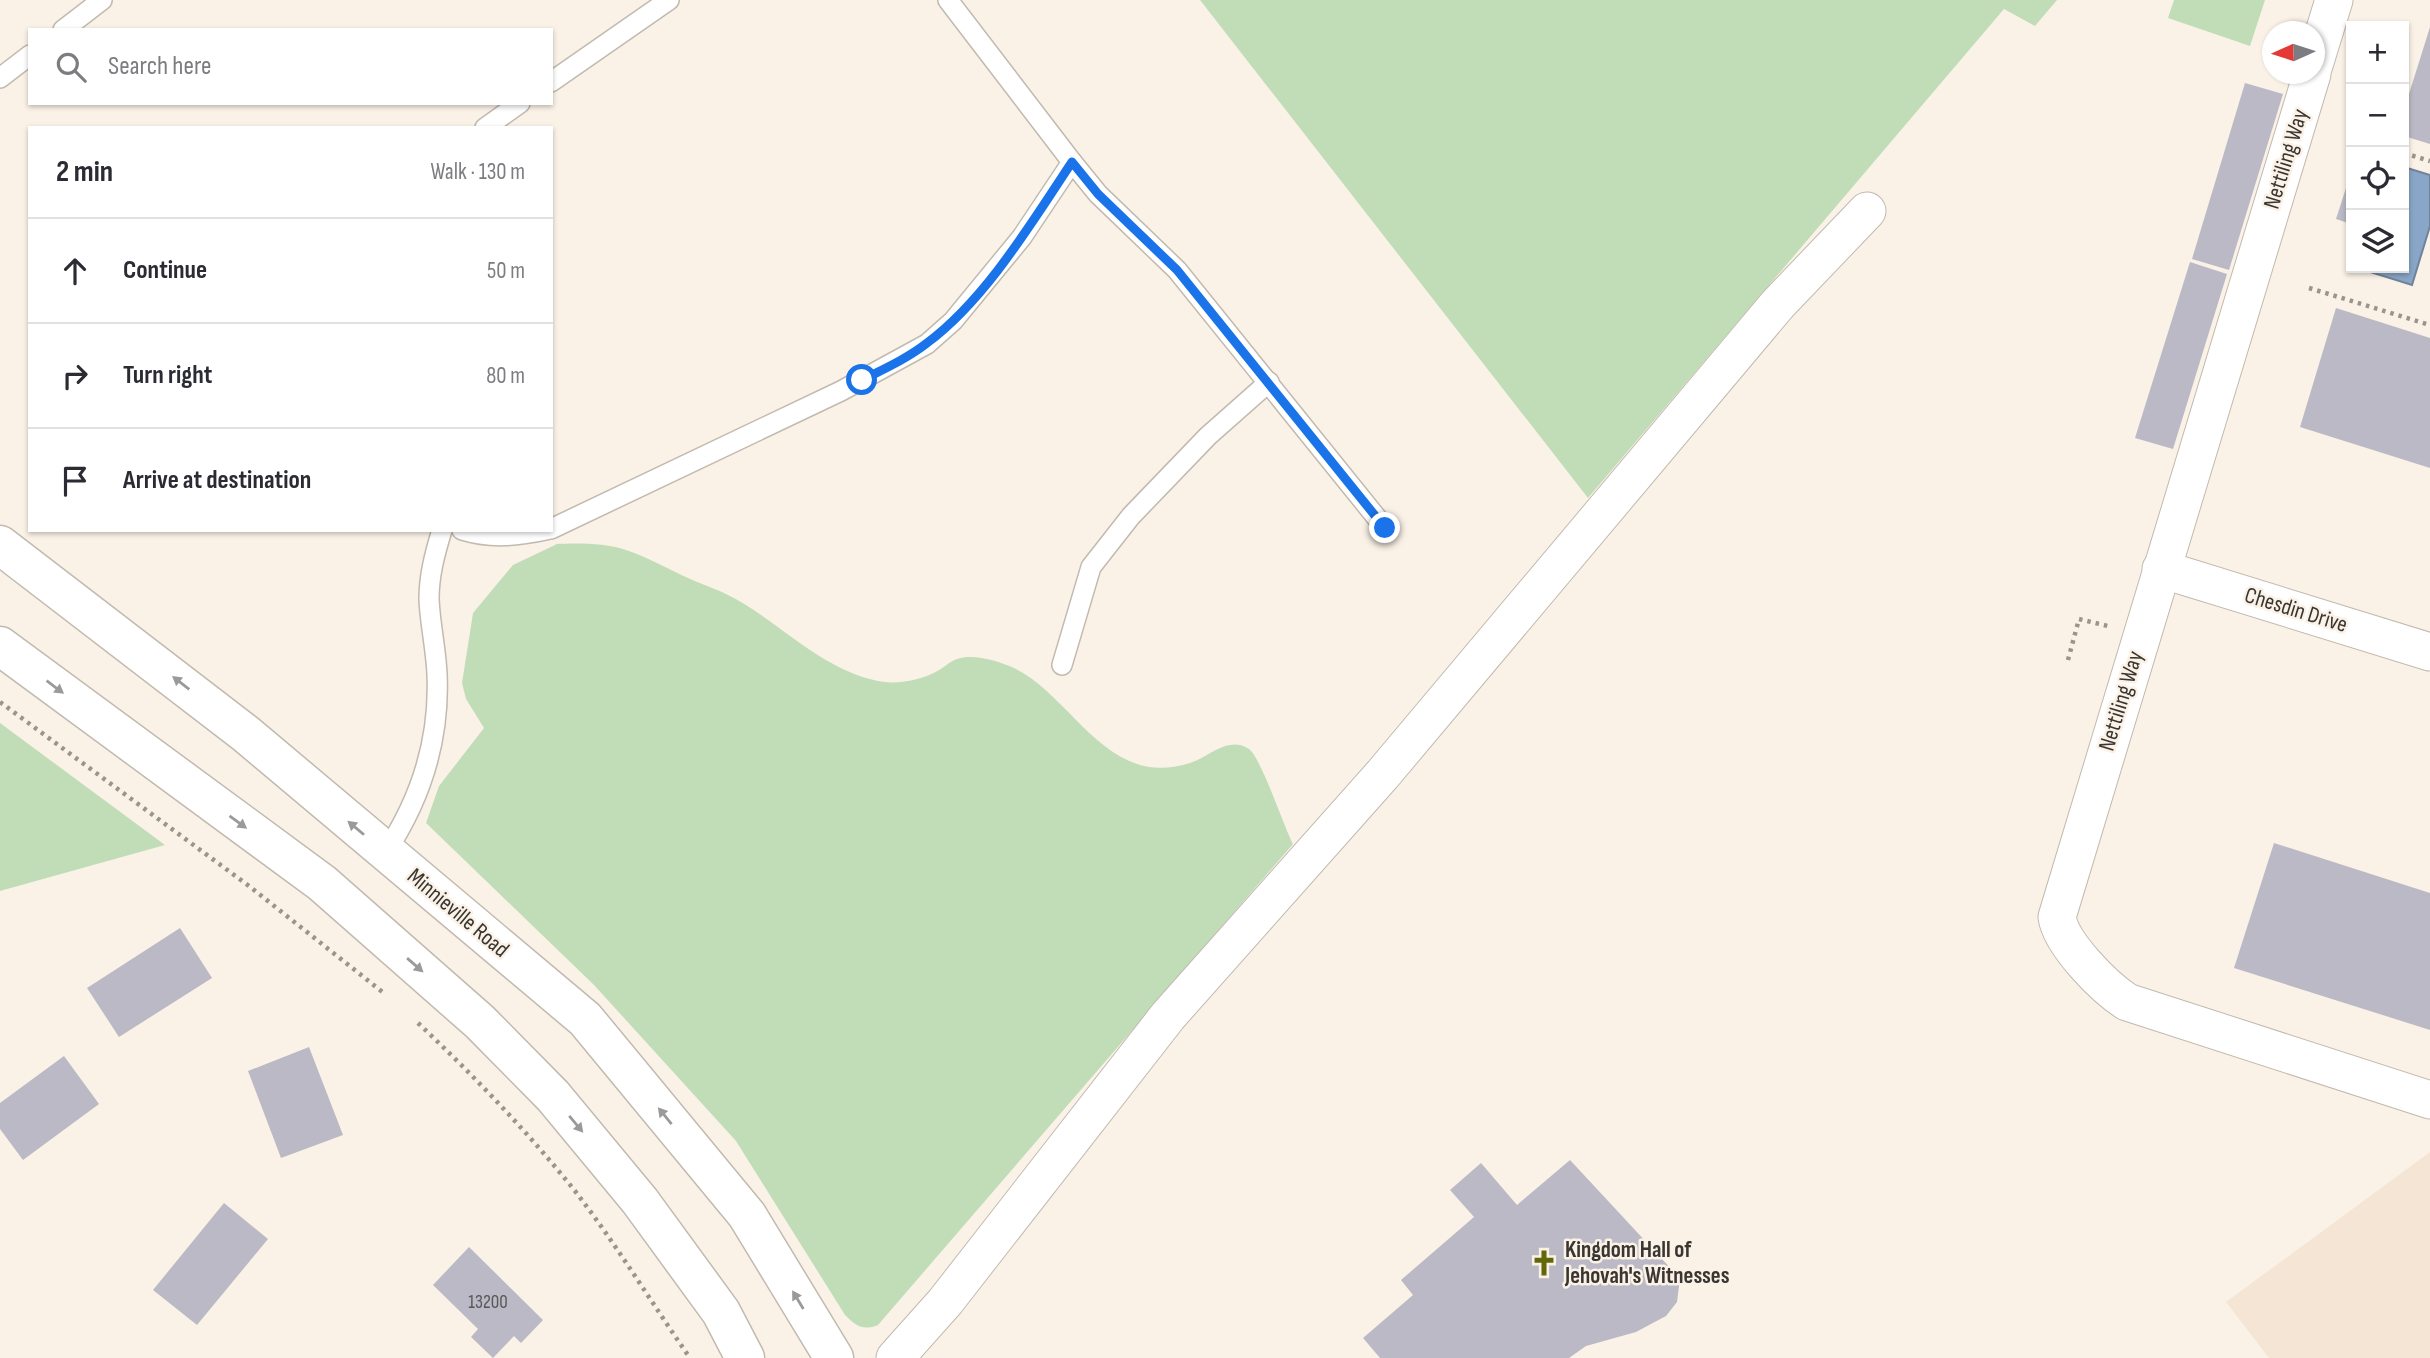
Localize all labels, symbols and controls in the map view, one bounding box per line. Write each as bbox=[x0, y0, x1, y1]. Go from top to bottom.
north arrow bbox=[2262, 21, 2325, 84]
map controls bbox=[2346, 21, 2409, 273]
button: + bbox=[2346, 21, 2409, 84]
search box bbox=[28, 28, 553, 105]
icon: search bbox=[52, 48, 90, 86]
text: Search here bbox=[108, 51, 211, 82]
button: − bbox=[2346, 84, 2409, 147]
street label: Nettiling Way bbox=[2258, 106, 2314, 212]
button: locate bbox=[2346, 147, 2409, 210]
text: 2 min bbox=[56, 154, 113, 190]
text: Walk · 130 m bbox=[430, 158, 525, 186]
button: layers bbox=[2346, 210, 2409, 273]
icon: ahead bbox=[56, 252, 94, 290]
text: Continue bbox=[123, 255, 207, 286]
text: 50 m bbox=[487, 257, 525, 285]
icon: right bbox=[56, 357, 94, 395]
text: Turn right bbox=[123, 360, 212, 391]
text: 80 m bbox=[486, 362, 525, 390]
route start bbox=[846, 364, 877, 395]
icon: arrive bbox=[56, 462, 94, 500]
text: Arrive at destination bbox=[123, 465, 311, 496]
route end bbox=[1369, 512, 1400, 543]
street label: Chesdin Drive bbox=[2241, 581, 2351, 639]
street label: Nettiling Way bbox=[2093, 648, 2149, 754]
one-way arrow bbox=[173, 676, 190, 691]
one-way arrow bbox=[45, 679, 63, 694]
one-way arrow bbox=[229, 815, 247, 829]
one-way arrow bbox=[348, 821, 366, 836]
street label: Minnieville Road bbox=[402, 862, 514, 964]
one-way arrow bbox=[406, 956, 423, 972]
one-way arrow bbox=[658, 1108, 673, 1125]
one-way arrow bbox=[568, 1116, 583, 1133]
place label: Kingdom Hall of Jehovah's Witnesses bbox=[1564, 1236, 1730, 1290]
church icon: Kingdom Hall of Jehovah's Witnesses bbox=[1529, 1248, 1559, 1278]
one-way arrow bbox=[792, 1290, 805, 1309]
house number: 13200 bbox=[468, 1291, 508, 1314]

